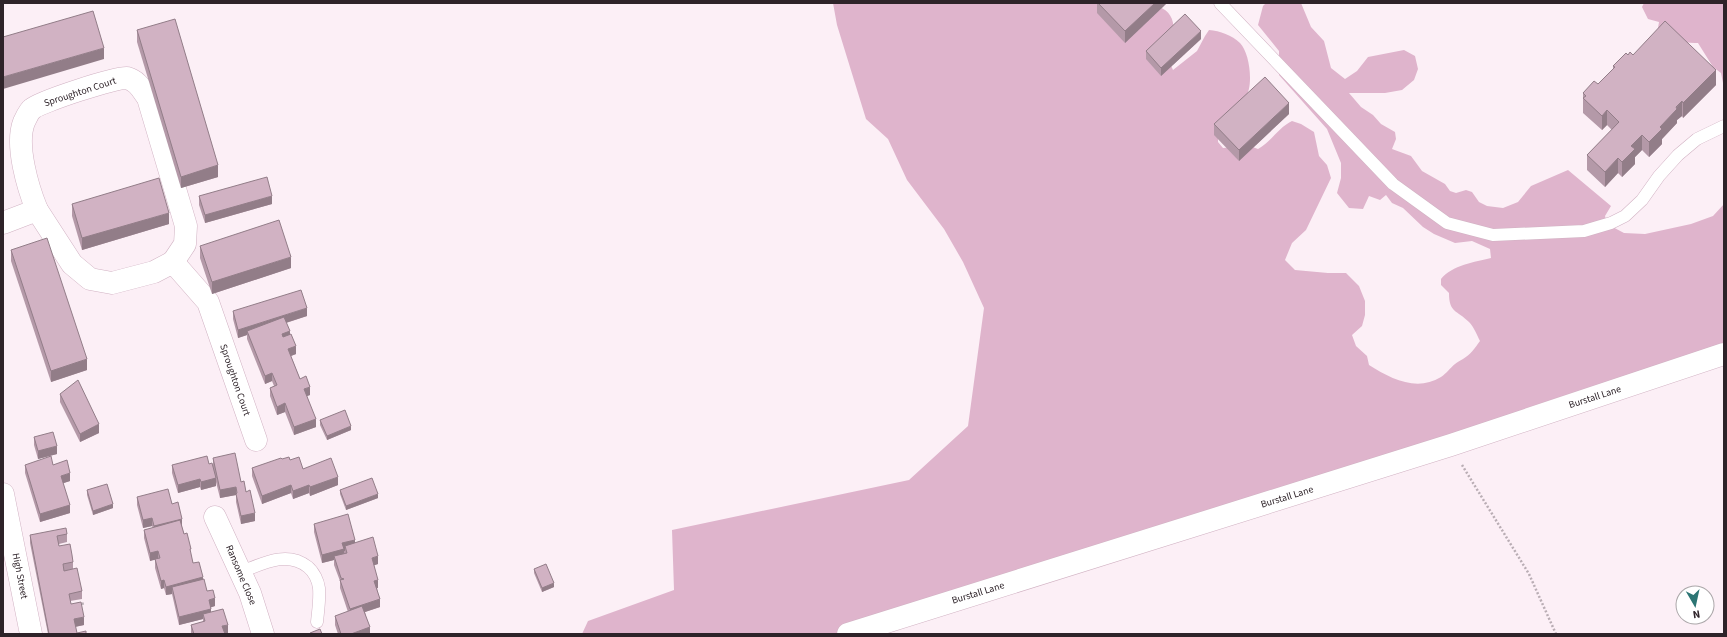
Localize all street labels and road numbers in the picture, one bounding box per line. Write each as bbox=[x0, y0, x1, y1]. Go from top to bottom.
street label: Sproughton Court bbox=[42, 74, 118, 110]
street label: Sproughton Court bbox=[216, 342, 254, 418]
street label: Burstall Lane bbox=[1567, 382, 1623, 412]
street label: Burstall Lane bbox=[1259, 482, 1315, 512]
street label: Ransome Close bbox=[222, 543, 260, 607]
street label: High Street bbox=[9, 552, 31, 601]
street label: Burstall Lane bbox=[950, 578, 1006, 608]

